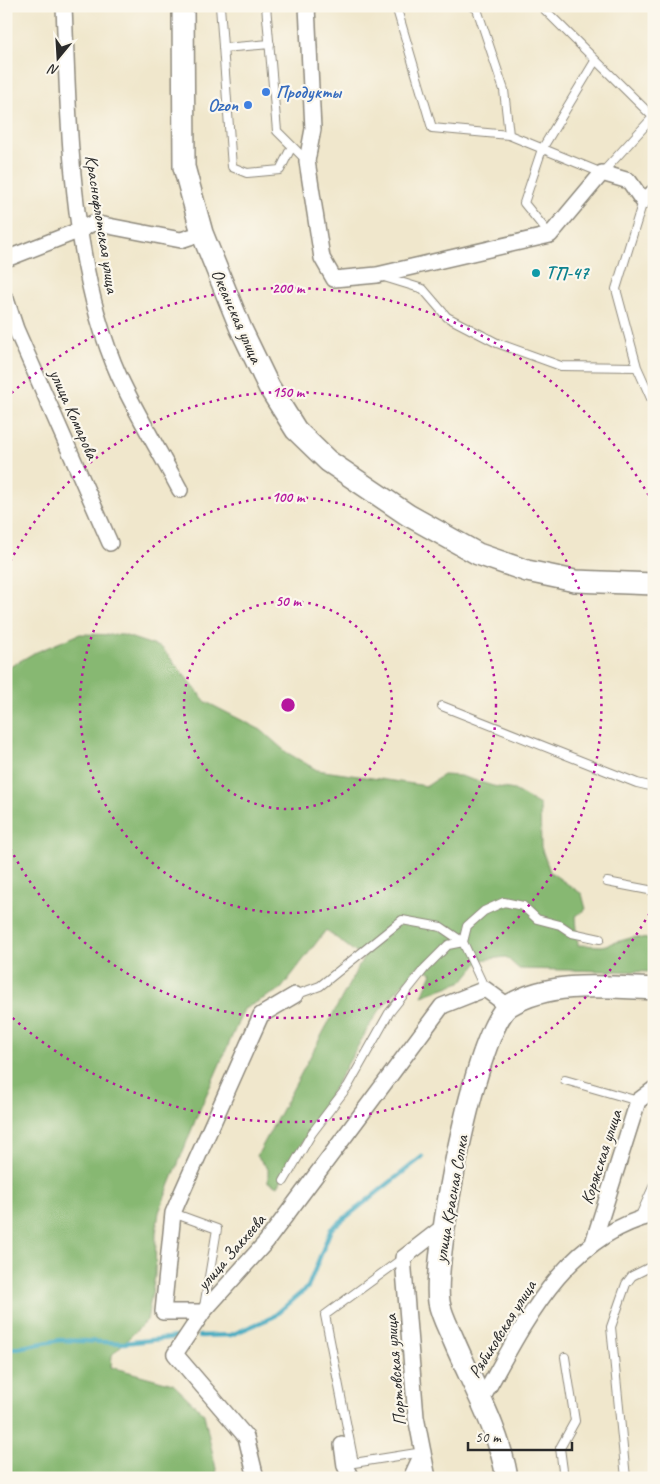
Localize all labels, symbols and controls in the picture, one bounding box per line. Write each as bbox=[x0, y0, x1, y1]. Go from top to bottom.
north arrow bbox=[32, 32, 82, 82]
text: N bbox=[45, 60, 61, 79]
place label: Продукты bbox=[276, 81, 343, 103]
marker: Продукты bbox=[260, 86, 272, 98]
place label: Ozon bbox=[208, 94, 239, 116]
marker: Ozon bbox=[242, 99, 254, 111]
street label: Краснофлотская улица bbox=[80, 153, 124, 296]
place label: ТП-47 bbox=[546, 262, 590, 284]
street label: Океанская улица bbox=[207, 266, 268, 367]
marker: ТП-47 bbox=[530, 267, 542, 279]
text: 200 m bbox=[272, 279, 306, 298]
street label: улица Комарова bbox=[44, 365, 104, 463]
text: 150 m bbox=[272, 383, 306, 402]
text: 100 m bbox=[272, 488, 306, 507]
text: 50 m bbox=[275, 592, 302, 611]
centre of rings bbox=[279, 696, 297, 714]
street label: Корякская улица bbox=[575, 1106, 627, 1207]
street label: улица Красная Сопка bbox=[429, 1132, 473, 1265]
street label: улица Закхеева bbox=[191, 1208, 271, 1295]
street label: Рябиковская улица bbox=[463, 1275, 542, 1382]
street label: Портовская улица bbox=[379, 1312, 411, 1427]
scale bar bbox=[468, 1419, 571, 1451]
text: 50 m bbox=[475, 1428, 502, 1447]

